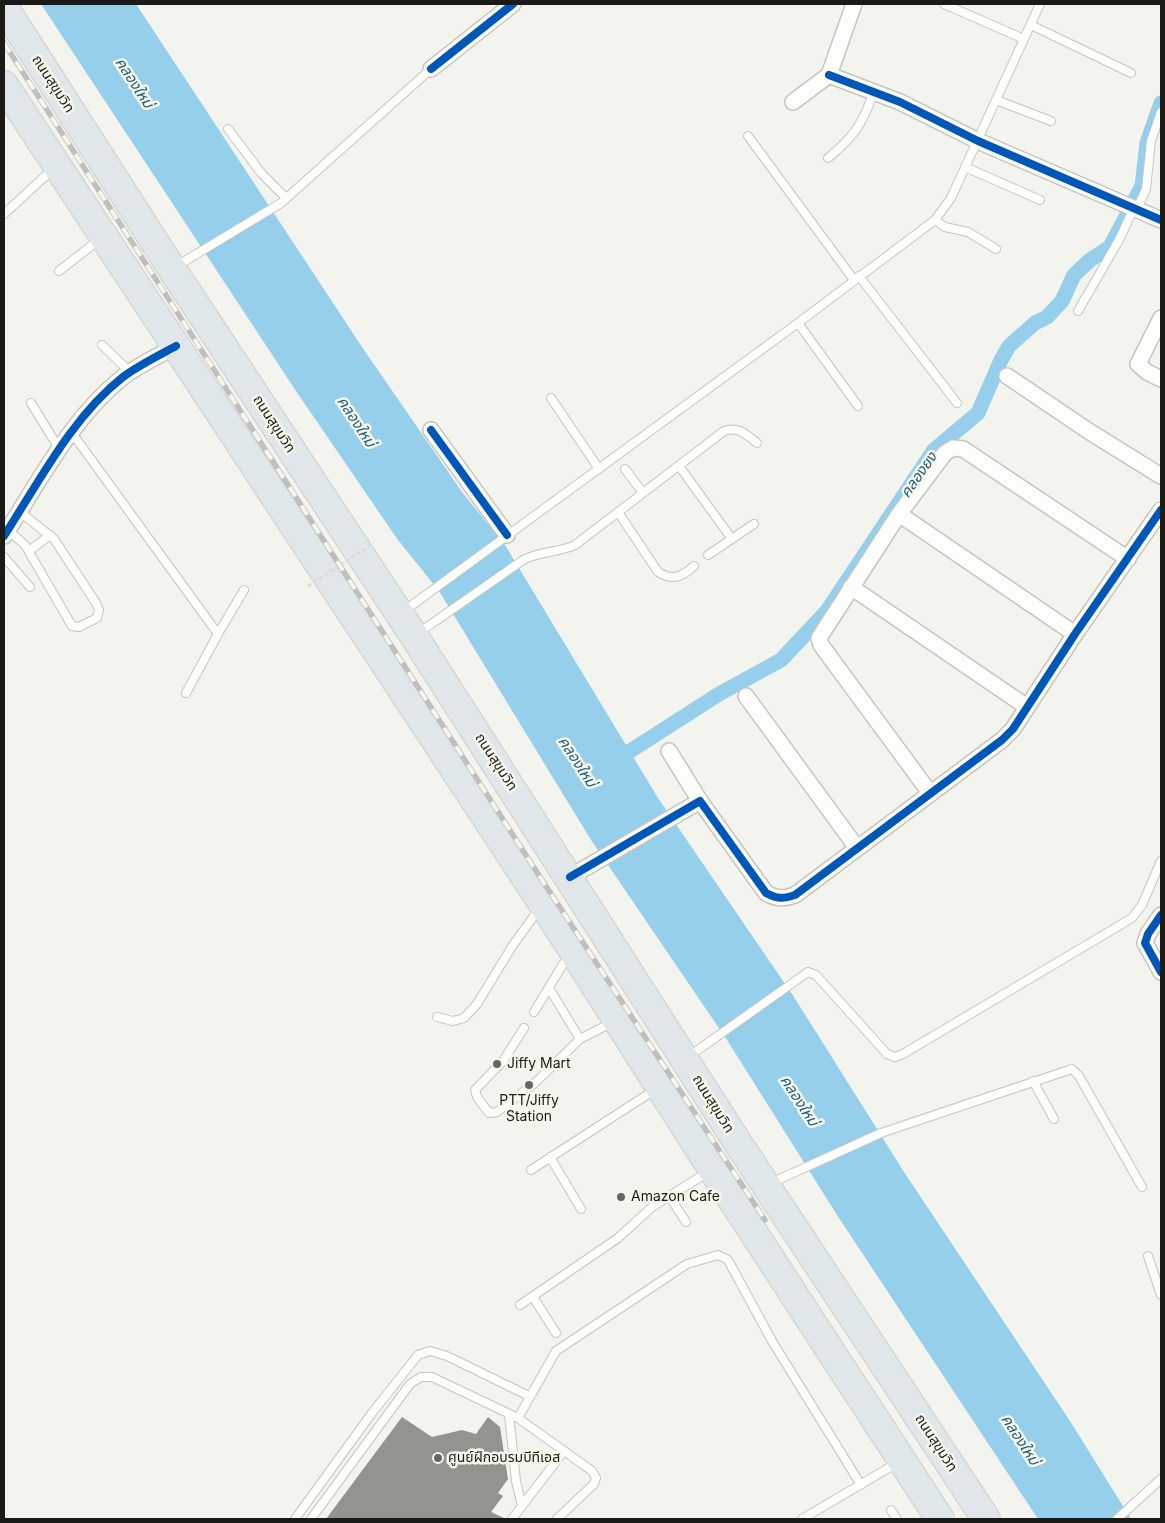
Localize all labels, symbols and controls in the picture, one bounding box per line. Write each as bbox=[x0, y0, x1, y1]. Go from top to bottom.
street label: ถนนสุขุมวิท bbox=[28, 52, 78, 116]
water label: คลองใหม่ bbox=[111, 54, 157, 112]
street label: ถนนสุขุมวิท bbox=[249, 392, 299, 456]
water label: คลองใหม่ bbox=[333, 393, 379, 451]
water label: คลองยง bbox=[897, 449, 941, 501]
street label: ถนนสุขุมวิท bbox=[471, 730, 521, 794]
water label: คลองใหม่ bbox=[554, 733, 600, 791]
place label: Jiffy Mart bbox=[507, 1056, 571, 1072]
marker: Jiffy Mart bbox=[491, 1058, 503, 1070]
street label: ถนนสุขุมวิท bbox=[689, 1072, 737, 1136]
water label: คลองใหม่ bbox=[776, 1072, 822, 1130]
marker: PTT/Jiffy Station bbox=[523, 1079, 535, 1091]
place label: PTT/Jiffy Station bbox=[499, 1093, 559, 1126]
place label: Amazon Cafe bbox=[631, 1189, 720, 1205]
marker: Amazon Cafe bbox=[615, 1191, 627, 1203]
street label: ถนนสุขุมวิท bbox=[911, 1411, 961, 1475]
water label: คลองใหม่ bbox=[997, 1411, 1043, 1469]
place label: ศูนย์ฝึกอบรมบีทีเอส bbox=[448, 1450, 560, 1466]
marker: ศูนย์ฝึกอบรมบีทีเอส bbox=[432, 1452, 444, 1464]

